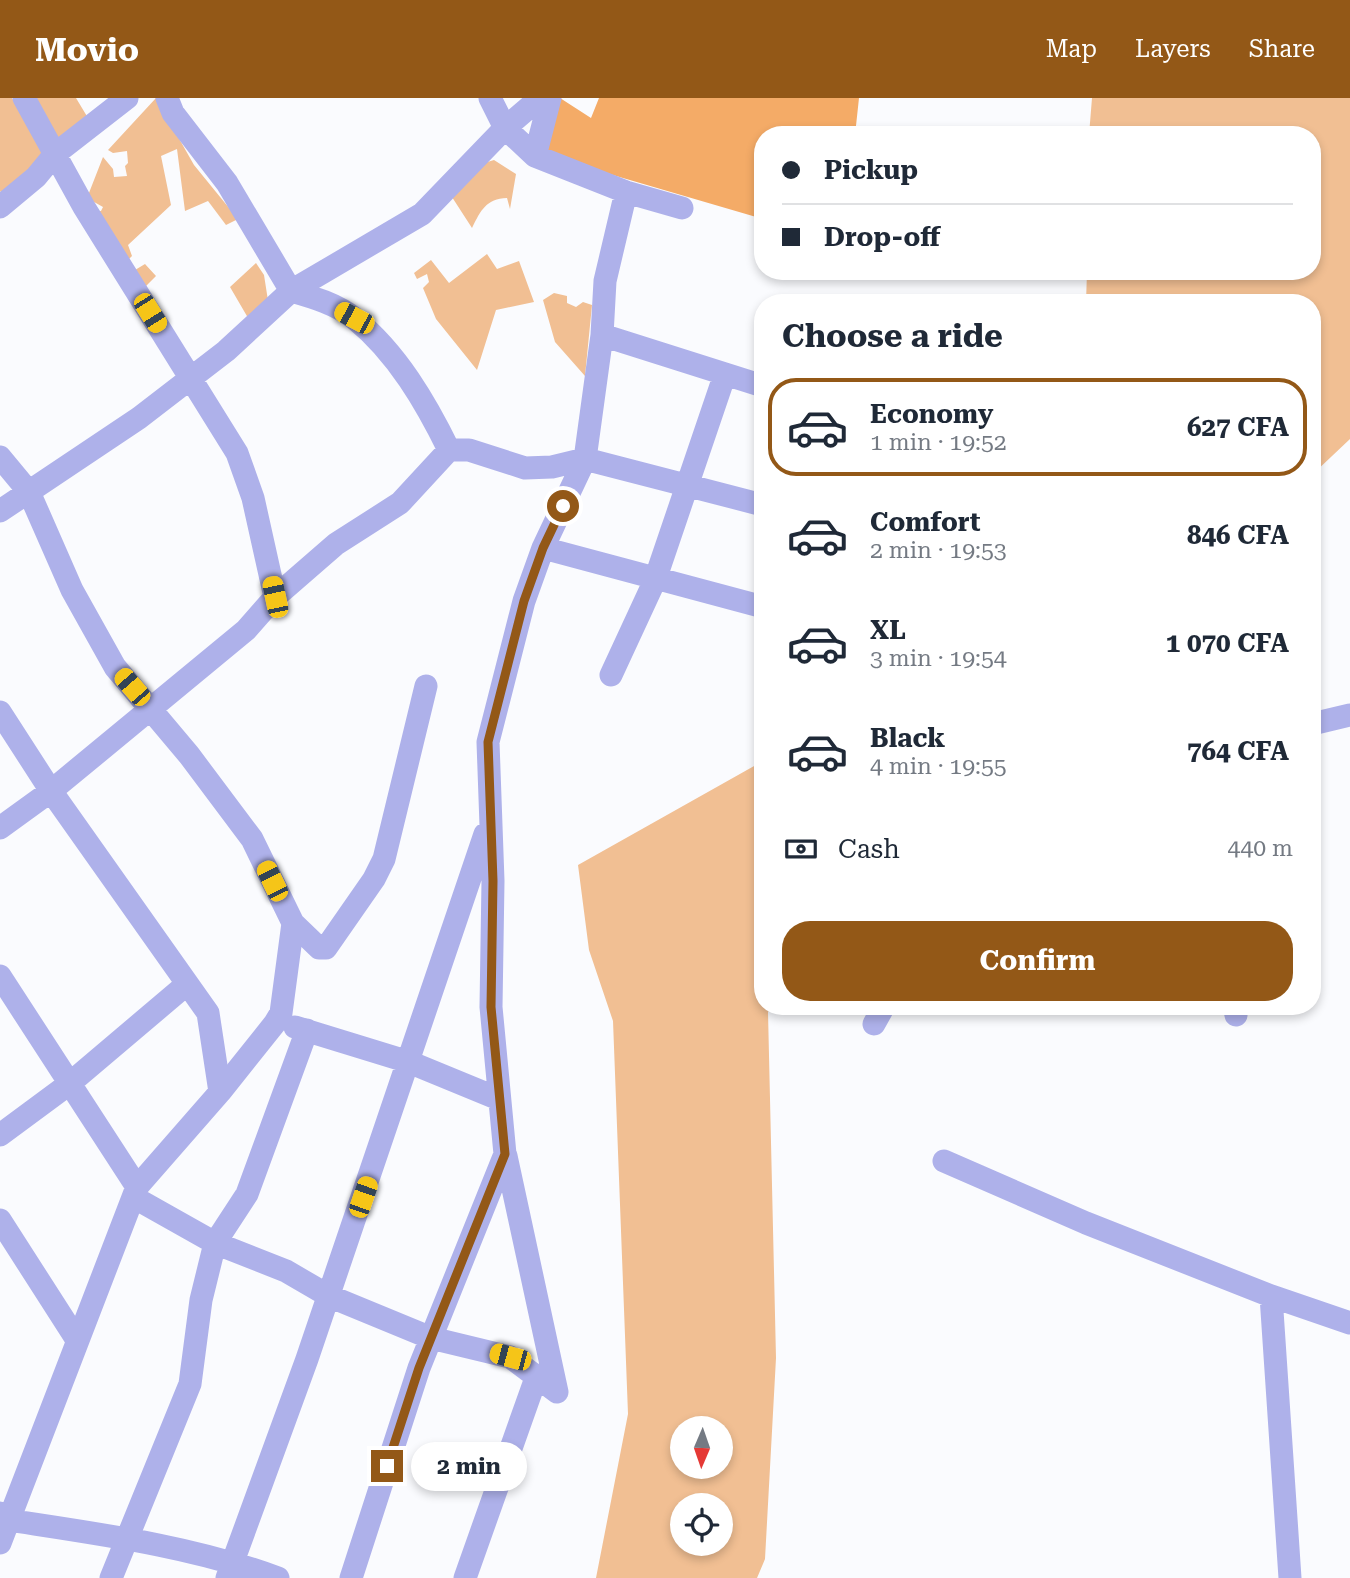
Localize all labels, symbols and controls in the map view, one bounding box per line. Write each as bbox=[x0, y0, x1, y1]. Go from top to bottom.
text: Movio bbox=[35, 30, 139, 69]
text: Map bbox=[1046, 35, 1097, 63]
text: Layers bbox=[1135, 35, 1211, 63]
text: Share bbox=[1249, 35, 1315, 63]
text: Pickup bbox=[824, 155, 918, 185]
text: Drop-off bbox=[824, 222, 940, 252]
car bbox=[130, 290, 171, 336]
car bbox=[331, 299, 378, 337]
text: Choose a ride bbox=[782, 317, 1003, 355]
icon: car bbox=[786, 396, 849, 459]
text: Economy bbox=[870, 399, 993, 429]
text: 627 CFA bbox=[1187, 412, 1289, 442]
text: 1 min · 19:52 bbox=[870, 429, 1007, 456]
route start bbox=[547, 490, 579, 522]
icon: car bbox=[786, 504, 849, 567]
text: Comfort bbox=[870, 507, 980, 537]
text: 846 CFA bbox=[1187, 520, 1289, 550]
text: 2 min · 19:53 bbox=[870, 537, 1007, 564]
car bbox=[261, 574, 290, 620]
icon: car bbox=[786, 612, 849, 675]
text: XL bbox=[870, 615, 906, 645]
text: 1 070 CFA bbox=[1166, 628, 1289, 658]
text: 3 min · 19:54 bbox=[870, 645, 1007, 672]
car bbox=[111, 664, 154, 710]
icon: car bbox=[786, 720, 849, 783]
text: Black bbox=[870, 723, 945, 753]
text: 764 CFA bbox=[1187, 736, 1289, 766]
text: 4 min · 19:55 bbox=[870, 753, 1007, 780]
icon: cash bbox=[782, 830, 820, 868]
text: Cash bbox=[838, 834, 900, 864]
text: 440 m bbox=[1228, 835, 1293, 862]
car bbox=[254, 858, 291, 904]
button: Confirm bbox=[782, 921, 1293, 1001]
car bbox=[347, 1174, 380, 1220]
car bbox=[487, 1341, 534, 1373]
north arrow bbox=[670, 1416, 733, 1479]
map controls bbox=[670, 1416, 733, 1556]
callout: 2 min bbox=[412, 1442, 527, 1490]
route end bbox=[371, 1450, 403, 1482]
text: 2 min bbox=[437, 1453, 501, 1480]
button: locate bbox=[670, 1493, 733, 1556]

